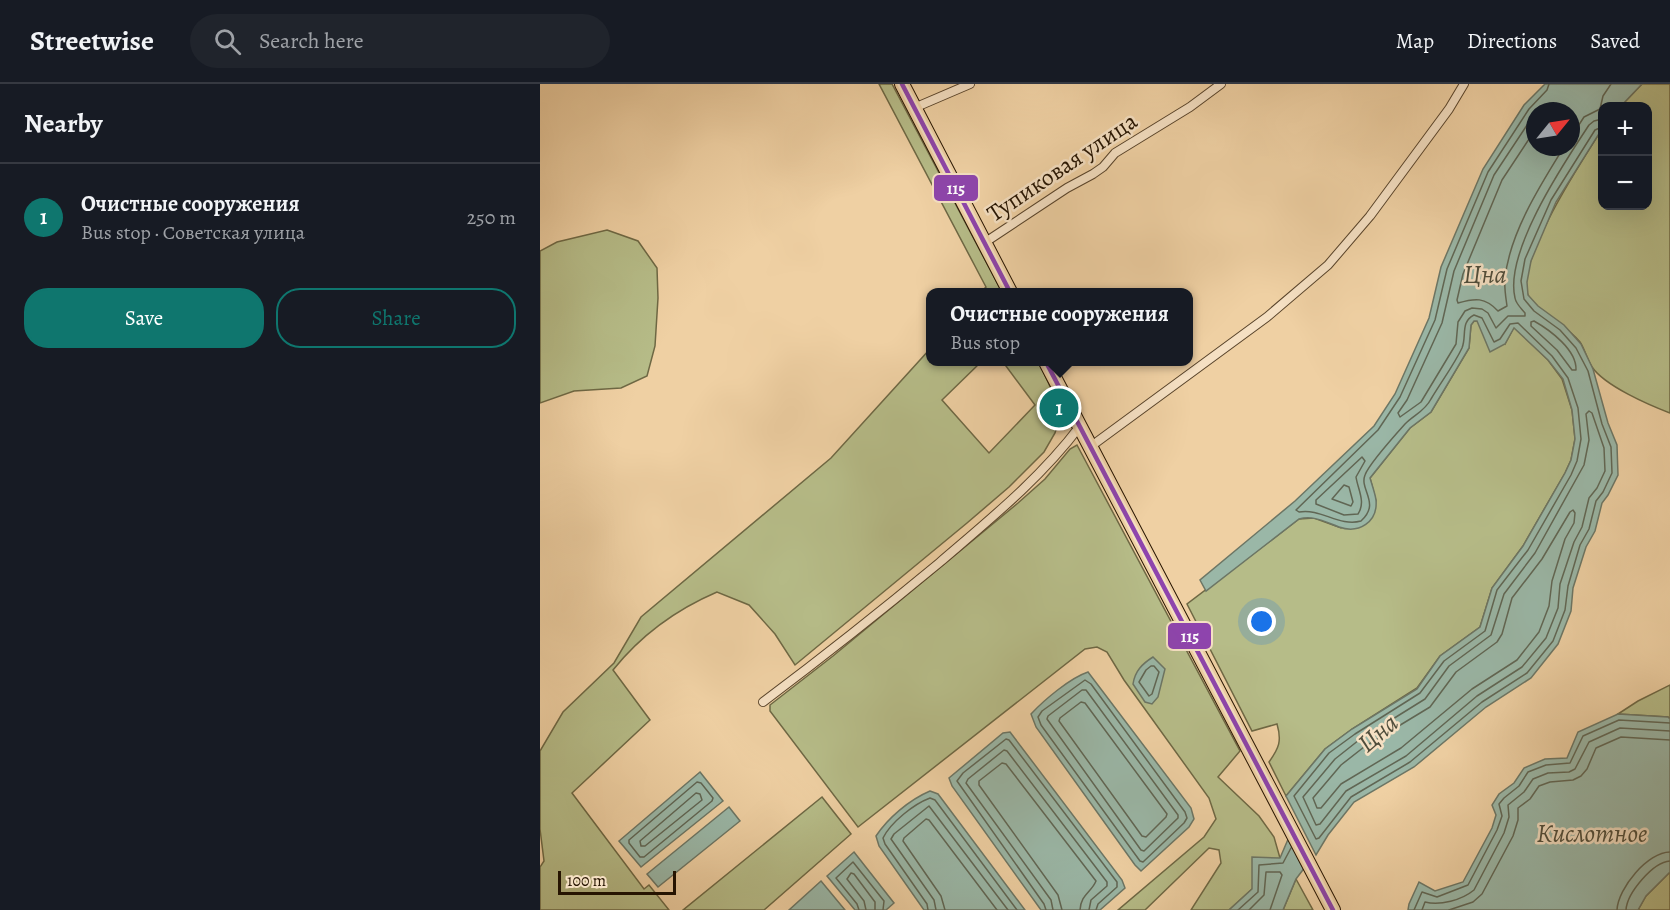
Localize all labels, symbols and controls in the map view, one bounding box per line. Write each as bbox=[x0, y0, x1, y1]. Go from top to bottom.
search box bbox=[190, 14, 610, 68]
text: Streetwise bbox=[30, 22, 154, 60]
icon: search bbox=[211, 25, 244, 58]
text: Search here bbox=[259, 26, 364, 56]
text: Map bbox=[1396, 27, 1434, 55]
text: Directions bbox=[1467, 27, 1557, 55]
text: Saved bbox=[1590, 27, 1640, 55]
north arrow bbox=[1526, 102, 1580, 156]
map controls bbox=[1598, 102, 1652, 210]
button: + bbox=[1598, 102, 1652, 156]
street label: Тупиковая улица bbox=[981, 105, 1143, 229]
text: Nearby bbox=[24, 106, 103, 141]
button: − bbox=[1598, 156, 1652, 210]
line badge: 115 bbox=[933, 174, 979, 202]
text: 115 bbox=[947, 178, 965, 200]
text: Очистные сооружения bbox=[81, 189, 300, 219]
text: 1 bbox=[40, 204, 47, 231]
text: 250 m bbox=[467, 204, 516, 231]
text: Bus stop · Советская улица bbox=[81, 219, 305, 246]
water label: Цна bbox=[1463, 257, 1507, 292]
button: Save bbox=[24, 288, 264, 348]
button: Share bbox=[276, 288, 516, 348]
popup bbox=[926, 288, 1193, 366]
text: Очистные сооружения bbox=[950, 299, 1169, 329]
text: Bus stop bbox=[950, 329, 1020, 356]
pin: 1 bbox=[1040, 386, 1078, 430]
your location bbox=[1247, 607, 1276, 636]
line badge: 115 bbox=[1167, 622, 1212, 650]
text: 115 bbox=[1181, 626, 1199, 648]
water label: Цна bbox=[1350, 706, 1406, 760]
water label: Кислотное bbox=[1537, 816, 1647, 851]
scale bar bbox=[558, 868, 676, 896]
text: 100 m bbox=[567, 870, 606, 892]

